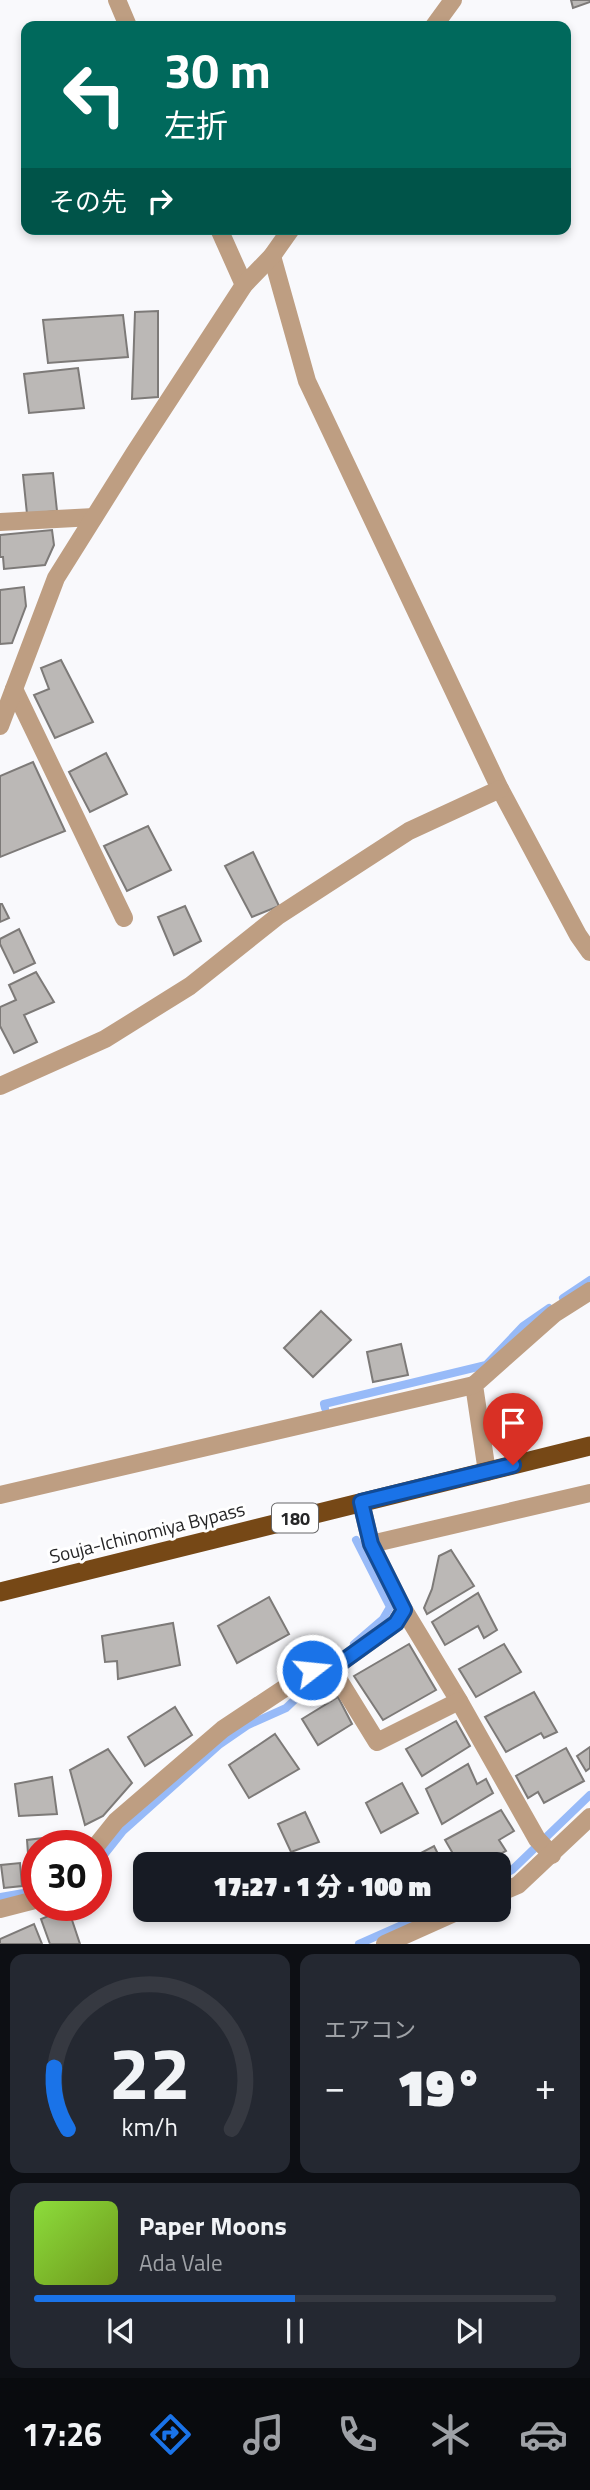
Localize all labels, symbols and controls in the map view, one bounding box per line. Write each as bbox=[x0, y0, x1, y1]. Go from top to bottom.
text: 30 m bbox=[164, 32, 271, 107]
icon: left bbox=[49, 49, 140, 140]
text: 左折 bbox=[164, 101, 228, 149]
text: その先 bbox=[49, 182, 127, 221]
icon: right bbox=[141, 182, 179, 220]
pin bbox=[483, 1393, 543, 1465]
icon: arrive bbox=[494, 1404, 532, 1442]
street label: Souja-Ichinomiya Bypass bbox=[46, 1494, 248, 1570]
road number: 180 bbox=[272, 1504, 318, 1532]
position arrow bbox=[275, 1633, 349, 1707]
speed limit sign: 30 bbox=[21, 1830, 112, 1921]
text: 17:27 · 1 分 · 100 m bbox=[213, 1867, 431, 1906]
text: エアコン bbox=[324, 2012, 416, 2047]
text: 22 bbox=[109, 2018, 191, 2128]
text: 19° bbox=[397, 2047, 483, 2126]
text: − bbox=[324, 2057, 345, 2115]
text: + bbox=[535, 2057, 556, 2115]
text: km/h bbox=[122, 2108, 178, 2146]
text: Paper Moons bbox=[139, 2206, 287, 2245]
text: Ada Vale bbox=[139, 2245, 223, 2280]
icon: previous bbox=[102, 2312, 140, 2350]
icon: pause bbox=[276, 2312, 314, 2350]
icon: next bbox=[450, 2312, 488, 2350]
text: 17:26 bbox=[22, 2410, 102, 2458]
icon: directions bbox=[146, 2410, 195, 2459]
icon: music bbox=[239, 2410, 288, 2459]
icon: phone bbox=[333, 2410, 382, 2459]
icon: climate bbox=[426, 2410, 475, 2459]
icon: car bbox=[519, 2410, 568, 2459]

